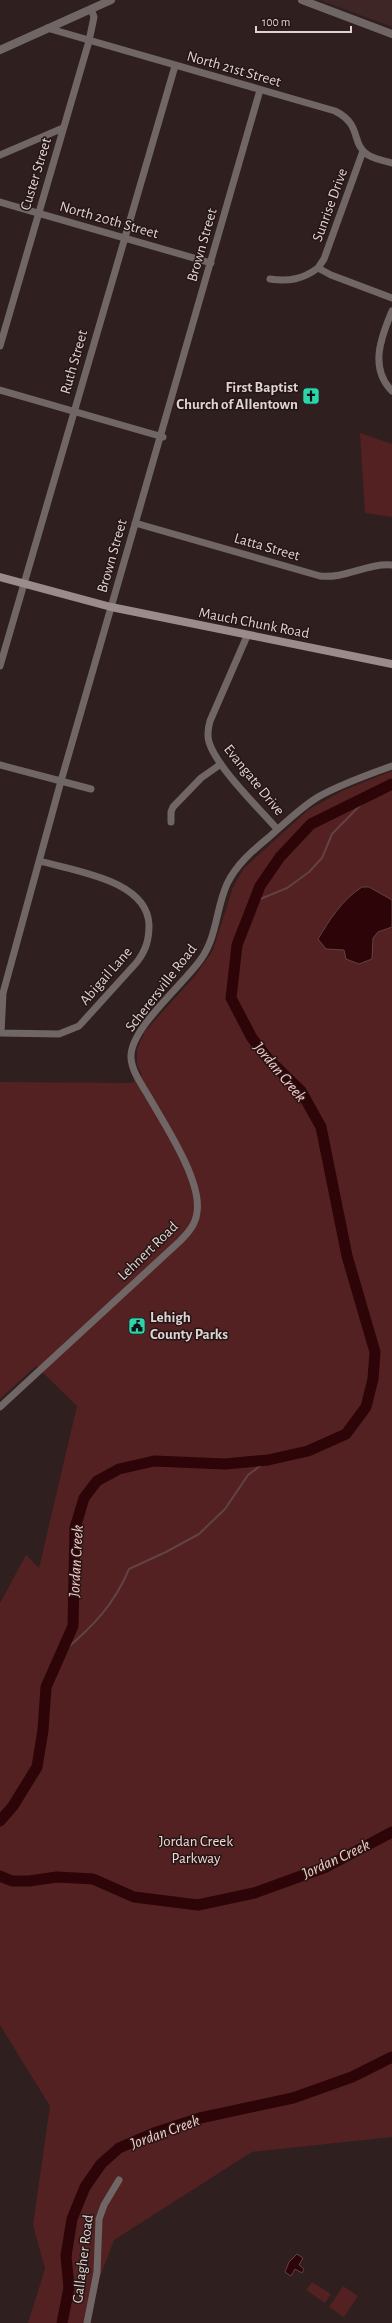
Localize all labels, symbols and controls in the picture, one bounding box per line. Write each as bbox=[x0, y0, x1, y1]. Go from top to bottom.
scale bar bbox=[256, 8, 351, 34]
text: 100 m bbox=[262, 16, 290, 28]
street label: North 21st Street bbox=[185, 48, 283, 90]
street label: Custer Street bbox=[18, 136, 54, 212]
street label: Sunrise Drive bbox=[310, 166, 350, 244]
street label: North 20th Street bbox=[58, 199, 160, 241]
street label: Brown Street bbox=[184, 206, 220, 283]
street label: Ruth Street bbox=[58, 328, 90, 396]
place label: First Baptist Church of Allentown bbox=[176, 380, 298, 412]
church icon: First Baptist Church of Allentown bbox=[301, 386, 321, 406]
street label: Brown Street bbox=[94, 517, 130, 594]
street label: Latta Street bbox=[233, 530, 302, 564]
street label: Mauch Chunk Road bbox=[197, 605, 311, 641]
street label: Evangate Drive bbox=[221, 742, 287, 818]
street label: Scherersville Road bbox=[122, 941, 200, 1034]
street label: Abigail Lane bbox=[77, 944, 135, 1008]
water label: Jordan Creek bbox=[250, 1038, 309, 1105]
street label: Lehnert Road bbox=[115, 1219, 181, 1283]
place label: Lehigh County Parks bbox=[150, 1310, 228, 1342]
public building icon: Lehigh County Parks bbox=[127, 1316, 147, 1336]
water label: Jordan Creek bbox=[66, 1524, 86, 1599]
park label: Jordan Creek Parkway bbox=[159, 1834, 233, 1866]
water label: Jordan Creek bbox=[299, 1836, 372, 1882]
water label: Jordan Creek bbox=[127, 2112, 202, 2152]
street label: Gallagher Road bbox=[70, 2214, 96, 2304]

